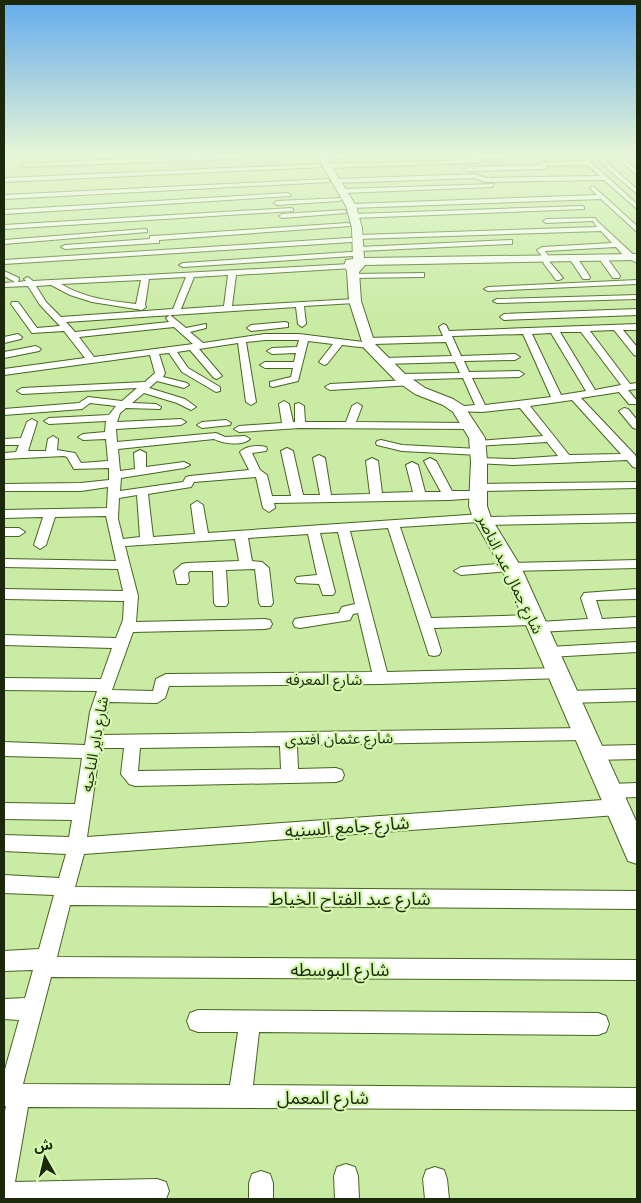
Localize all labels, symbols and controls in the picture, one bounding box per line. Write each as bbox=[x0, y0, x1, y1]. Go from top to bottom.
street label: شارع جمال عبد الناصر bbox=[470, 511, 548, 638]
street label: شارع المعرفه bbox=[286, 670, 362, 692]
street label: شارع داير الناحيه bbox=[77, 695, 115, 794]
street label: شارع عثمان افتدى bbox=[285, 728, 394, 752]
street label: شارع جامع السنيه bbox=[284, 811, 410, 845]
street label: شارع عبد الفتاح الخياط bbox=[269, 887, 431, 913]
street label: شارع البوسطه bbox=[291, 958, 389, 984]
street label: شارع المعمل bbox=[277, 1086, 369, 1112]
north arrow bbox=[20, 1133, 70, 1183]
text: ش bbox=[32, 1135, 54, 1154]

